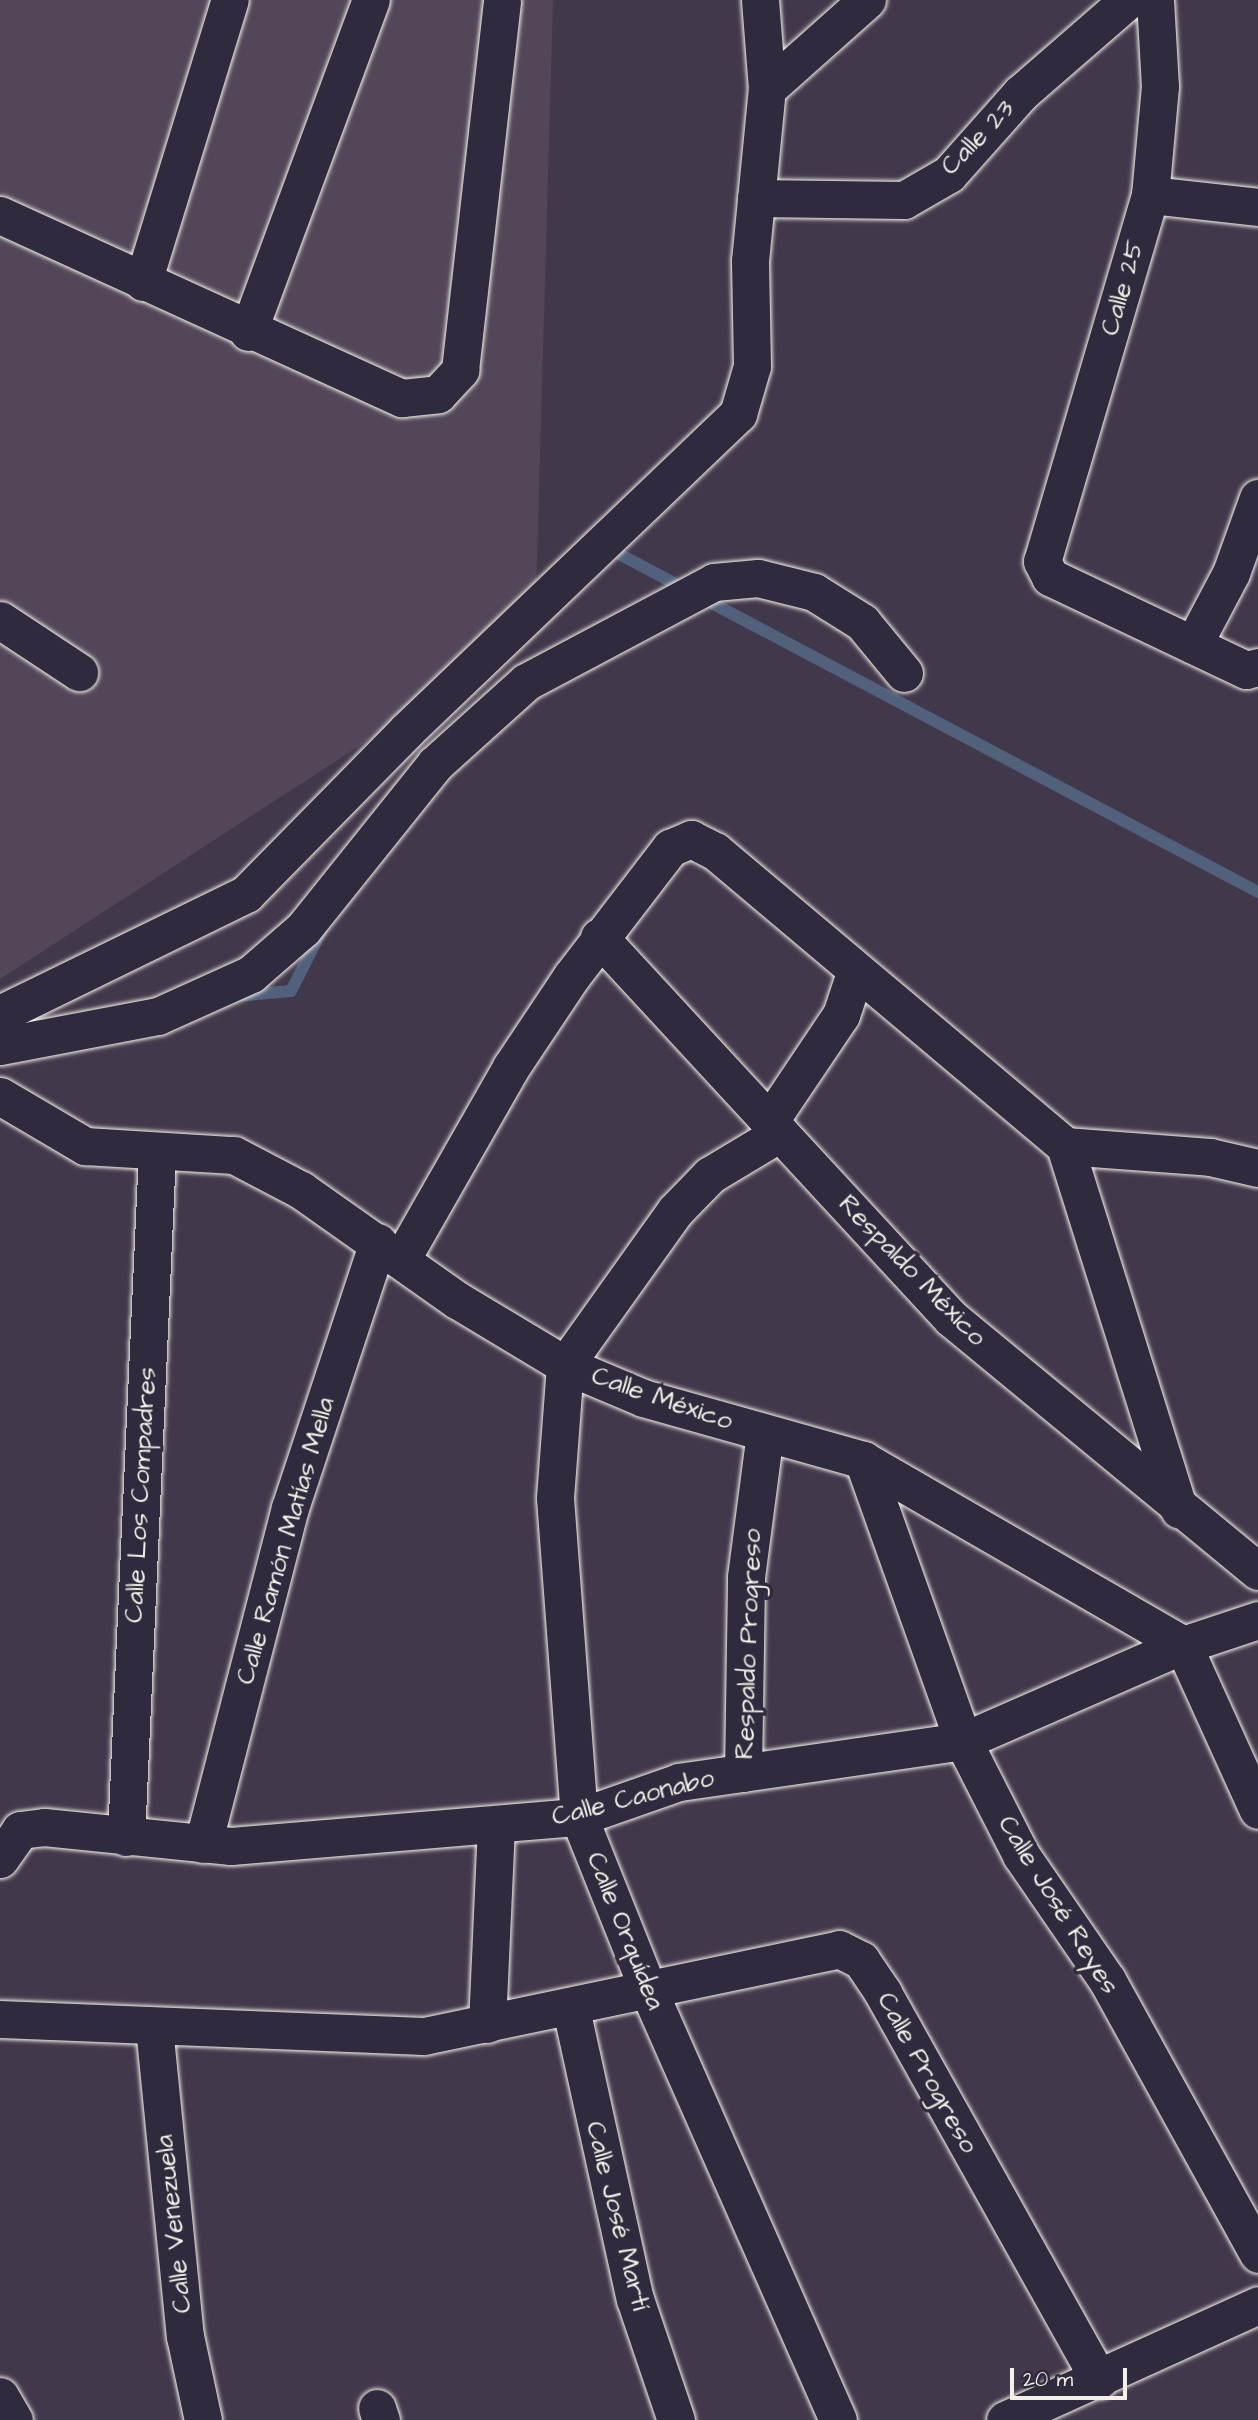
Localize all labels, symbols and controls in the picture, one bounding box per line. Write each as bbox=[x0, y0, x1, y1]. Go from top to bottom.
street label: Calle 23 bbox=[935, 94, 1021, 182]
street label: Calle 25 bbox=[1095, 237, 1151, 339]
street label: Respaldo México bbox=[832, 1189, 992, 1353]
street label: Calle México bbox=[587, 1360, 737, 1438]
street label: Calle Los Compadres bbox=[119, 1366, 163, 1624]
street label: Calle Ramón Matías Mella bbox=[230, 1394, 342, 1688]
street label: Respaldo Progreso bbox=[729, 1528, 769, 1760]
street label: Calle Caonabo bbox=[549, 1763, 717, 1833]
street label: Calle José Reyes bbox=[991, 1810, 1125, 2000]
street label: Calle Orquídea bbox=[579, 1848, 671, 2014]
street label: Calle Progreso bbox=[870, 1987, 984, 2159]
street label: Calle José Martí bbox=[578, 2118, 656, 2314]
street label: Calle Venezuela bbox=[149, 2133, 199, 2315]
scale bar bbox=[1013, 2354, 1130, 2398]
text: 20 m bbox=[1023, 2365, 1073, 2394]

